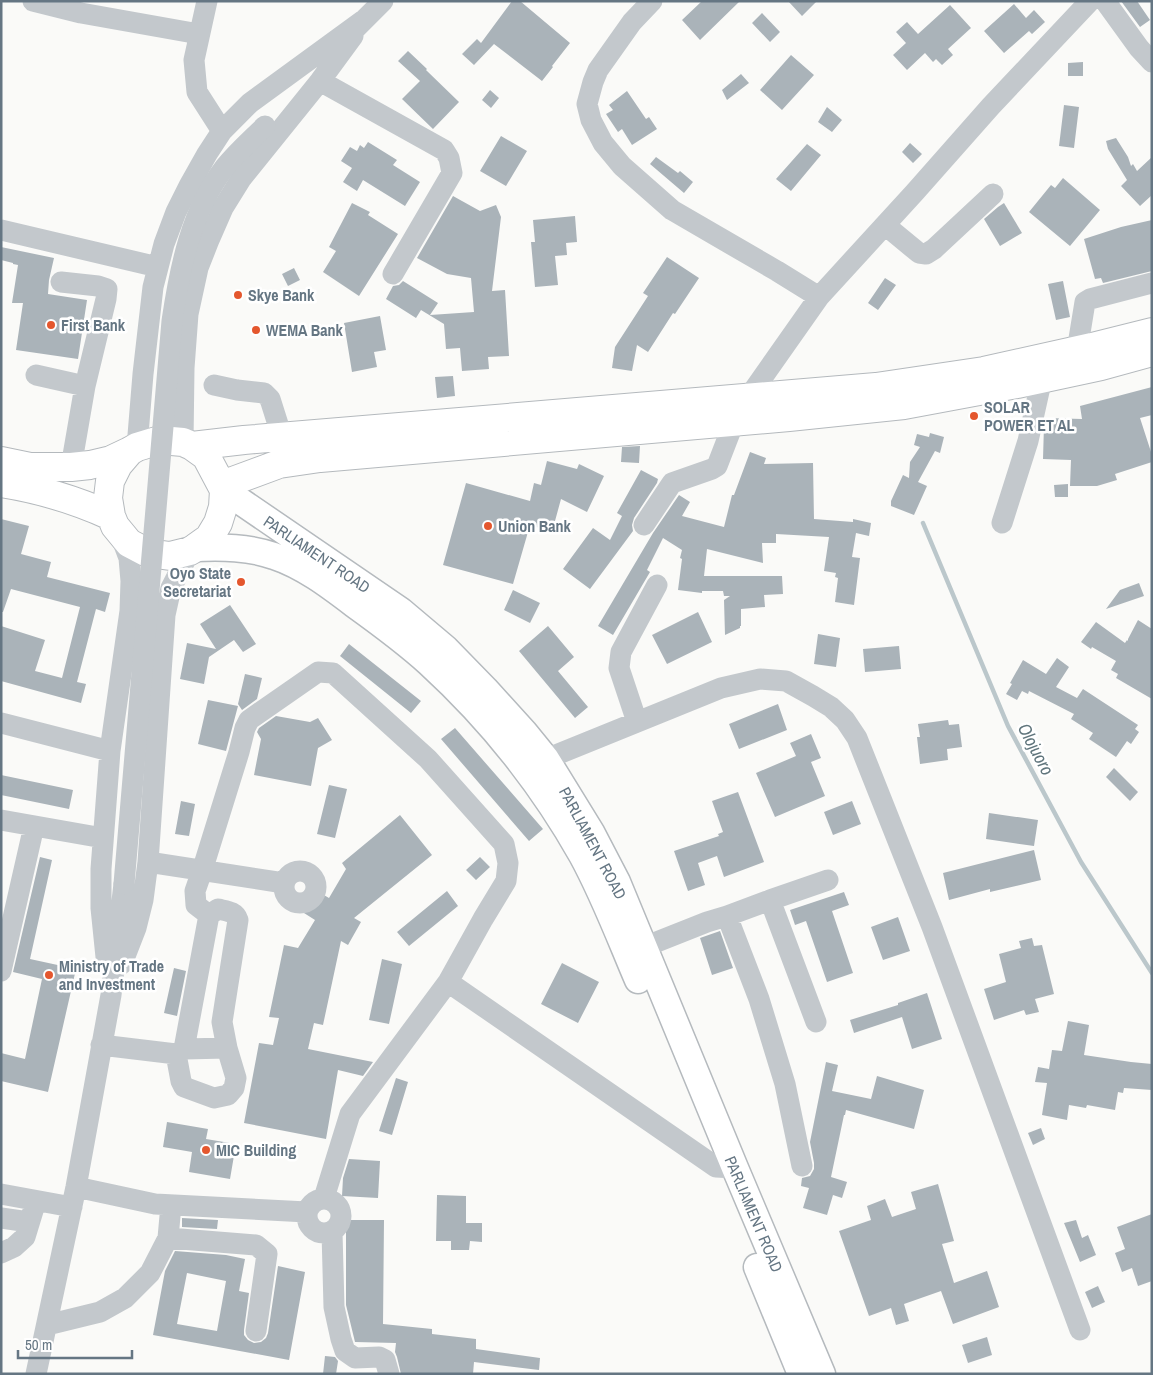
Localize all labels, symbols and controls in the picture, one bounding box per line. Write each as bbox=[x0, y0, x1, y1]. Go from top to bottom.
place label: Skye Bank bbox=[248, 284, 315, 306]
marker: Skye Bank bbox=[232, 289, 244, 301]
place label: First Bank bbox=[61, 314, 126, 336]
marker: First Bank bbox=[45, 319, 57, 331]
place label: WEMA Bank bbox=[266, 319, 343, 341]
marker: WEMA Bank bbox=[250, 324, 262, 336]
place label: SOLAR POWER ET AL bbox=[984, 396, 1075, 436]
marker: SOLAR POWER ET AL bbox=[968, 410, 980, 422]
street label: PARLIAMENT ROAD bbox=[259, 510, 375, 598]
place label: Union Bank bbox=[498, 515, 572, 537]
marker: Union Bank bbox=[482, 520, 494, 532]
place label: Oyo State Secretariat bbox=[163, 562, 232, 602]
marker: Oyo State Secretariat bbox=[235, 576, 247, 588]
water label: Olojuoro bbox=[1012, 718, 1060, 780]
street label: PARLIAMENT ROAD bbox=[554, 783, 632, 903]
place label: Ministry of Trade and Investment bbox=[59, 955, 164, 995]
marker: Ministry of Trade and Investment bbox=[43, 969, 55, 981]
place label: MIC Building bbox=[216, 1139, 296, 1161]
marker: MIC Building bbox=[200, 1144, 212, 1156]
street label: PARLIAMENT ROAD bbox=[720, 1153, 788, 1275]
scale bar bbox=[18, 1328, 131, 1360]
text: 50 m bbox=[25, 1334, 52, 1355]

